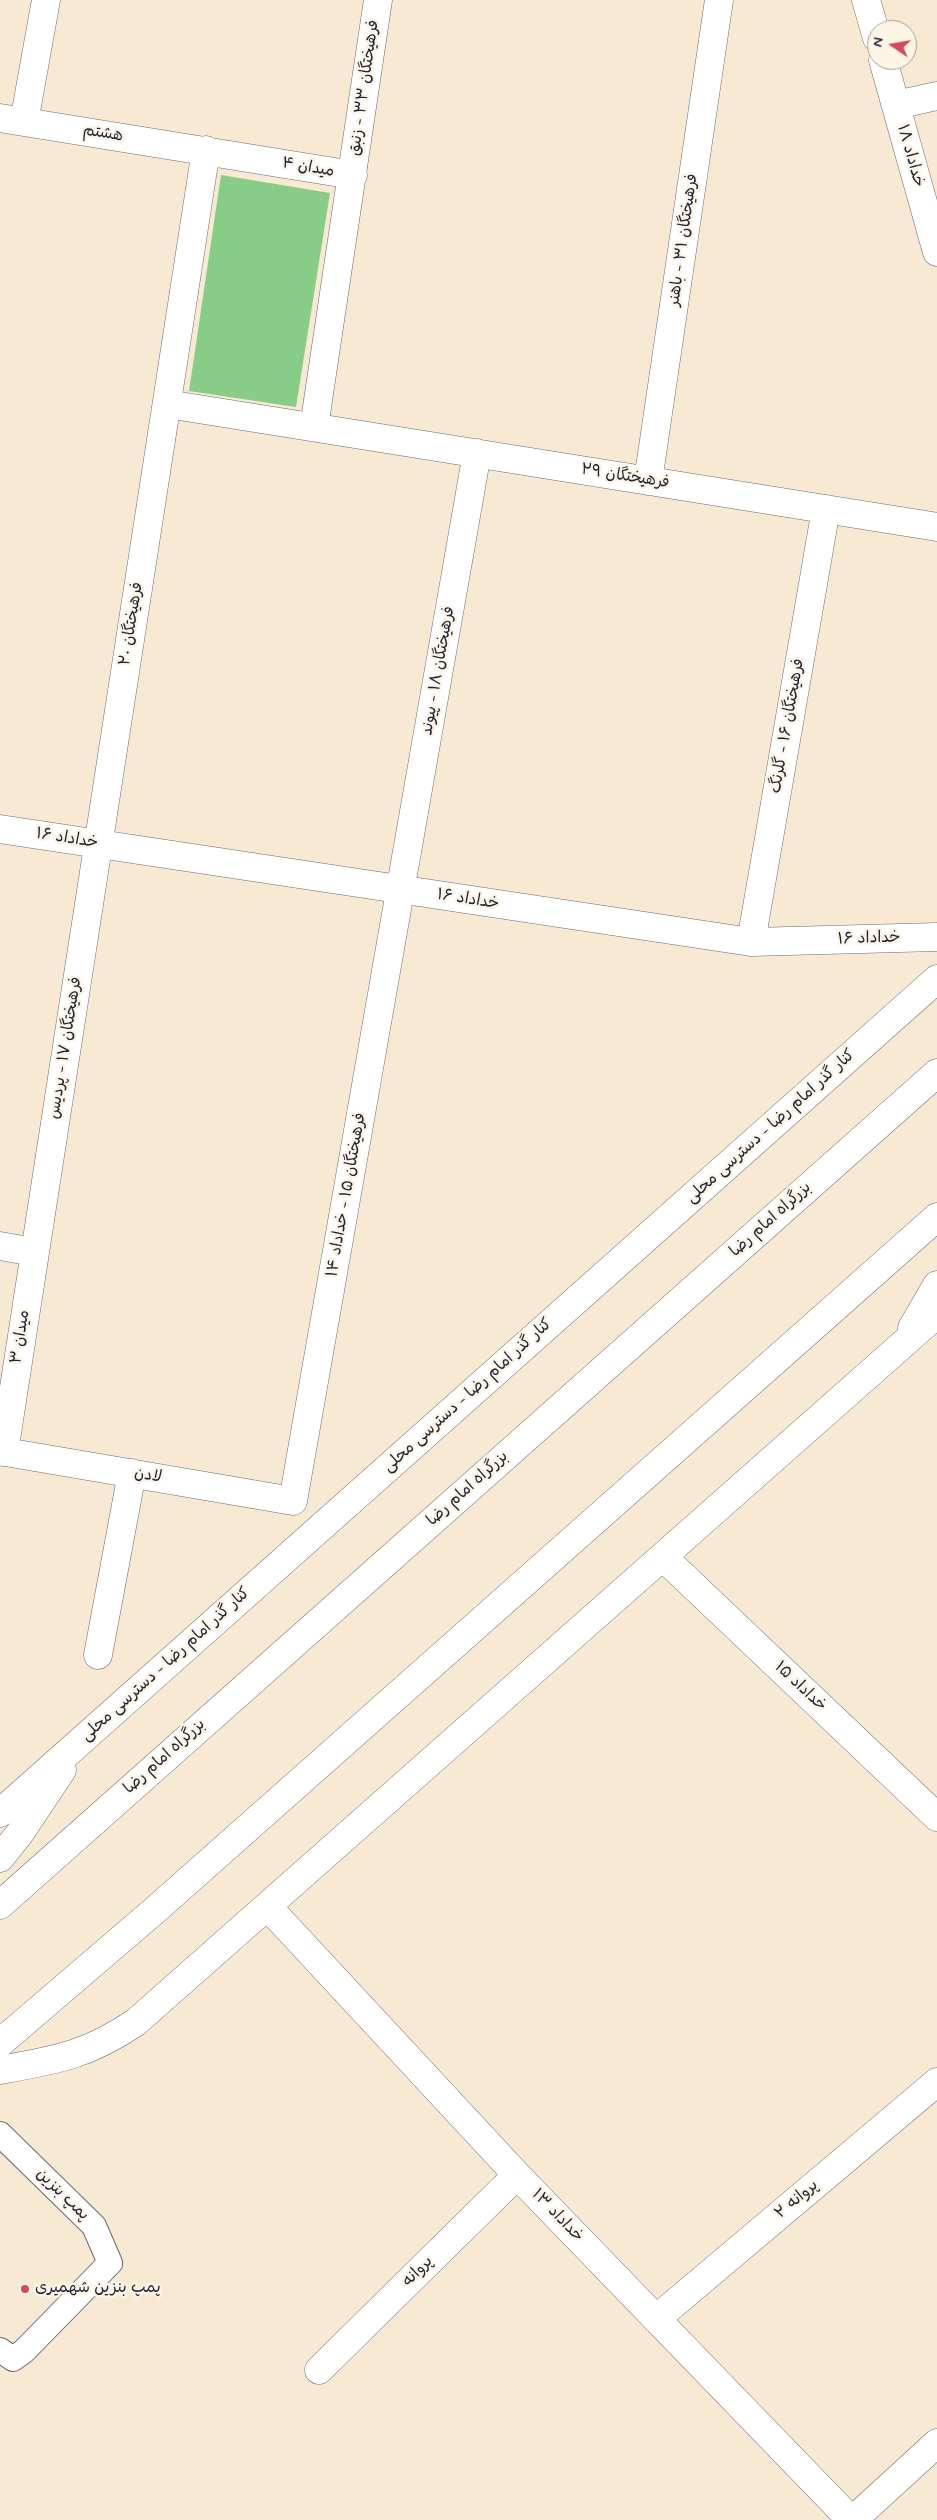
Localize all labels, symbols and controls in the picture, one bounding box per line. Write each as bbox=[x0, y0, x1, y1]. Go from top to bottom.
street label: فرهیختگان ۳۳ - زنبق bbox=[346, 19, 384, 157]
north arrow bbox=[867, 20, 917, 70]
text: N bbox=[869, 36, 888, 49]
street label: هشتم bbox=[82, 121, 124, 147]
street label: خداداد ۱۸ bbox=[892, 122, 928, 190]
street label: میدان ۴ bbox=[280, 154, 336, 182]
street label: فرهیختگان ۳۱ - باهنر bbox=[665, 173, 703, 307]
street label: فرهیختگان ۲۹ bbox=[579, 461, 671, 493]
street label: فرهیختگان ۲۰ bbox=[116, 581, 148, 667]
street label: فرهیختگان ۱۸ - پیوند bbox=[418, 605, 460, 737]
street label: فرهیختگان ۱۶ - گلرنگ bbox=[767, 657, 809, 795]
street label: خداداد ۱۶ bbox=[35, 825, 99, 853]
street label: خداداد ۱۶ bbox=[436, 886, 500, 914]
street label: خداداد ۱۶ bbox=[837, 928, 901, 950]
street label: فرهیختگان ۱۷ - پردیس bbox=[45, 976, 87, 1120]
street label: کنار گذر امام رضا - دسترسی محلی bbox=[683, 1046, 859, 1208]
street label: فرهیختگان ۱۵ - خداداد ۱۴ bbox=[323, 1112, 371, 1278]
street label: بزرگراه امام رضا bbox=[726, 1178, 816, 1262]
street label: میدان ۳ bbox=[7, 1309, 35, 1365]
street label: کنار گذر امام رضا - دسترسی محلی bbox=[380, 1315, 556, 1477]
street label: بزرگراه امام رضا bbox=[423, 1447, 513, 1531]
street label: لادن bbox=[133, 1464, 163, 1488]
street label: کنار گذر امام رضا - دسترسی محلی bbox=[78, 1584, 254, 1746]
street label: خداداد ۱۵ bbox=[770, 1658, 830, 1716]
street label: بزرگراه امام رضا bbox=[120, 1715, 210, 1799]
street label: پمپ بنزین bbox=[31, 2165, 93, 2225]
street label: پروانه ۲ bbox=[771, 2176, 823, 2224]
street label: خداداد ۱۳ bbox=[527, 2186, 587, 2246]
street label: پروانه bbox=[399, 2253, 437, 2291]
place label: پمپ بنزین شهمیری bbox=[35, 2279, 161, 2299]
marker: پمپ بنزین شهمیری bbox=[19, 2283, 31, 2295]

